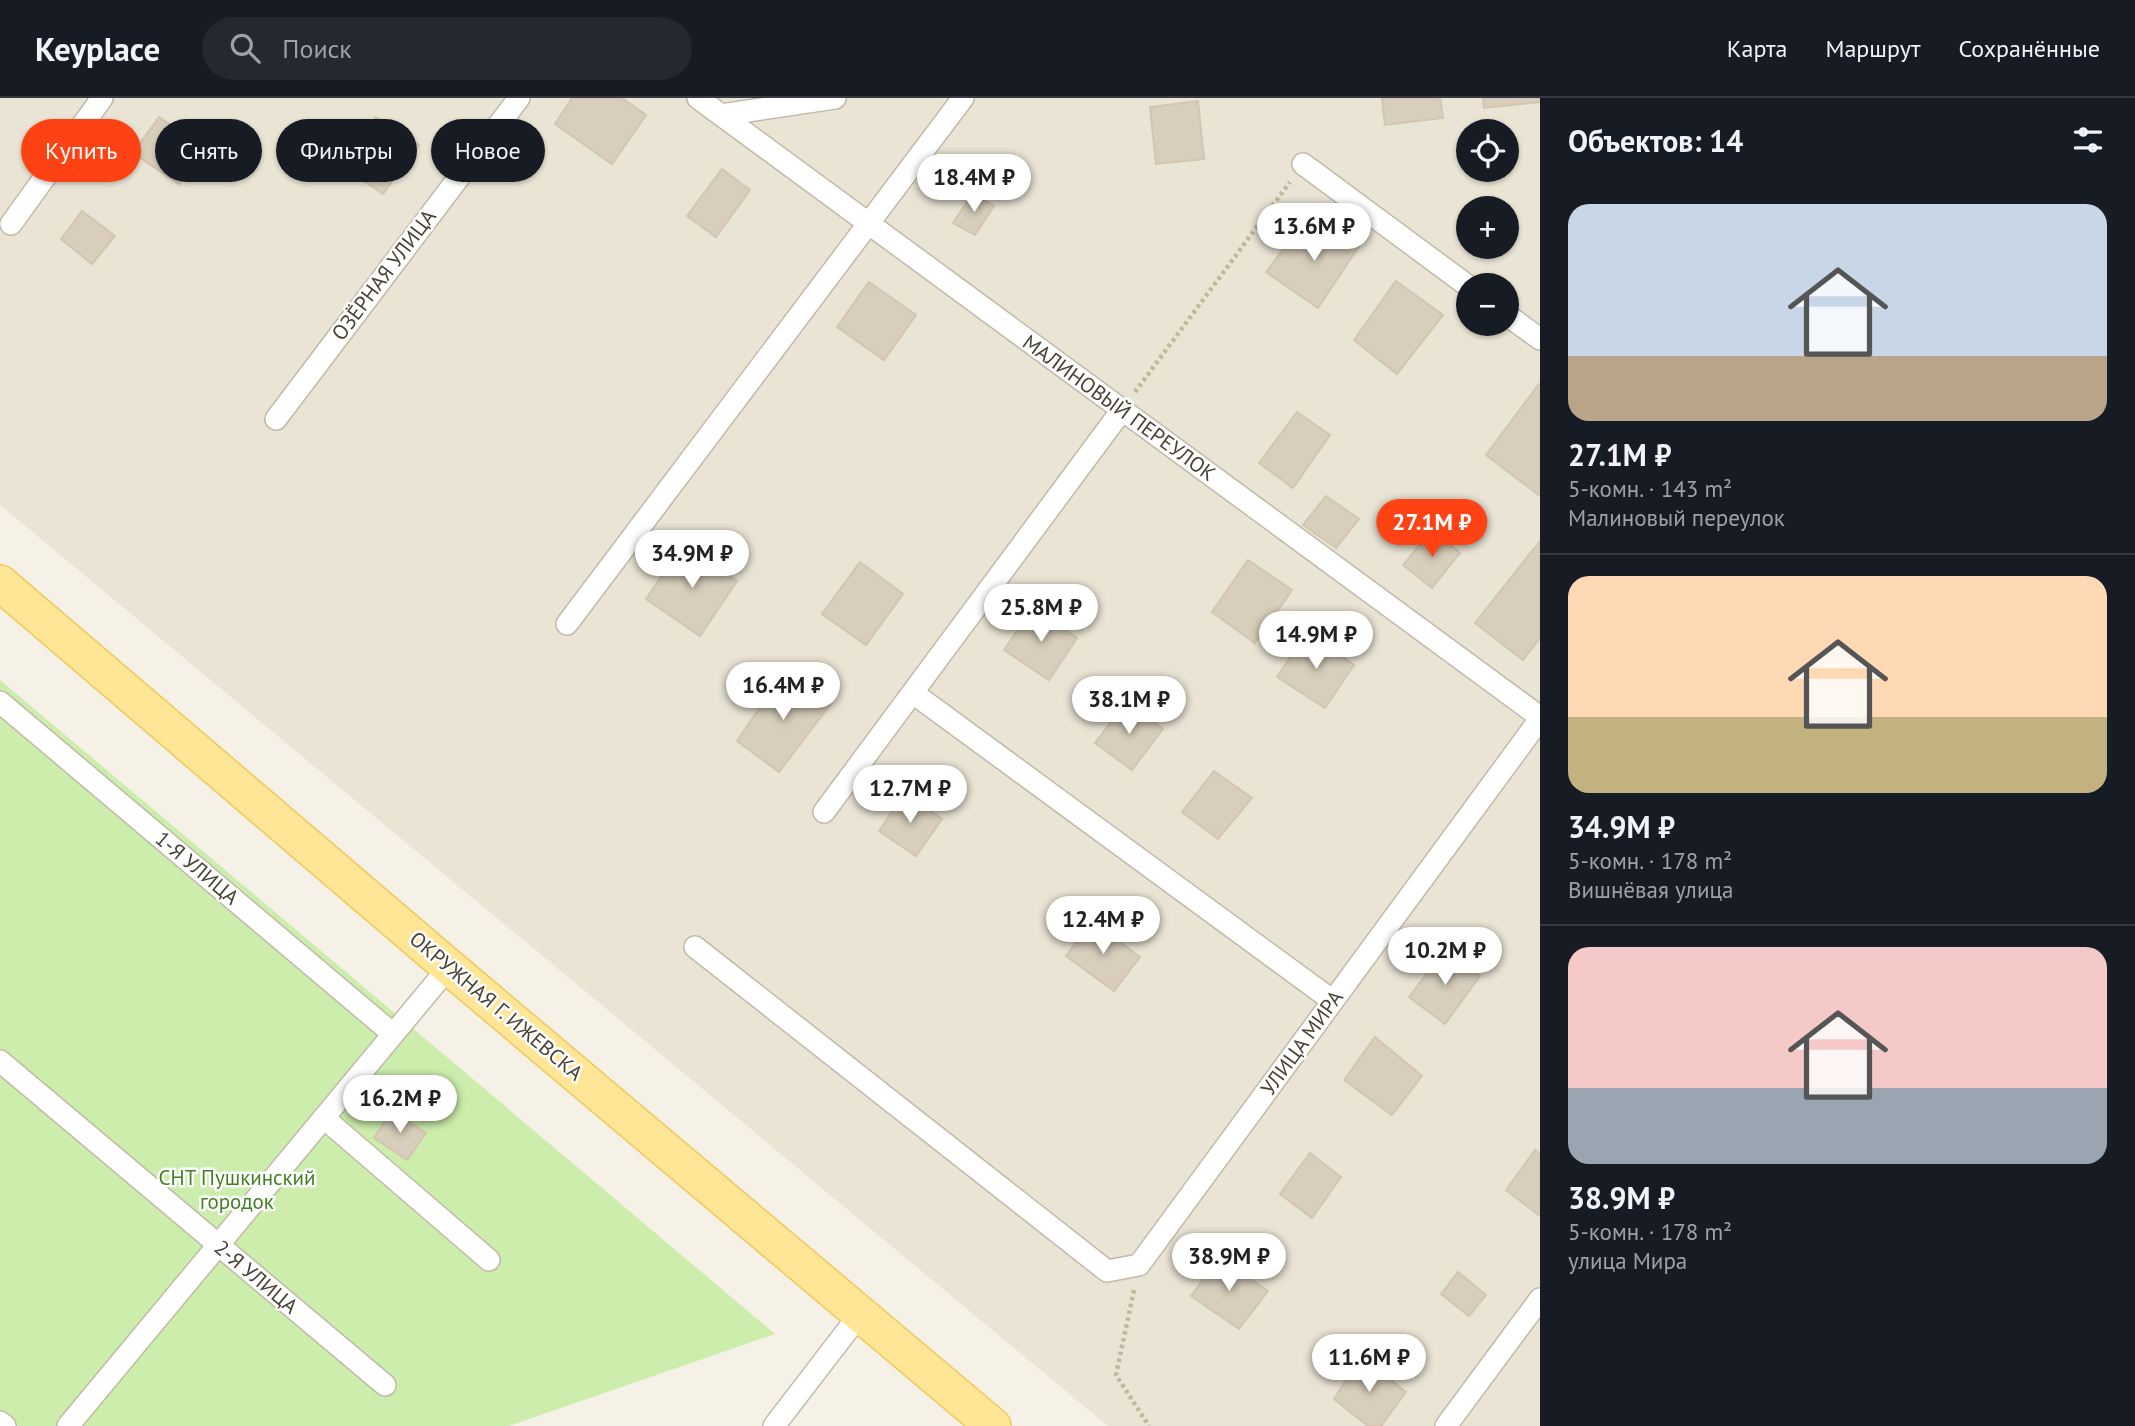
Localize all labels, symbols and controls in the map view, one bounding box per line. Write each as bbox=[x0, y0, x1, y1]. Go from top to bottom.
search box bbox=[202, 17, 692, 80]
text: Keyplace bbox=[35, 27, 160, 70]
icon: search bbox=[226, 29, 264, 67]
text: Поиск bbox=[282, 32, 352, 65]
text: Карта bbox=[1727, 33, 1787, 64]
text: Маршрут bbox=[1825, 33, 1920, 64]
text: Сохранённые bbox=[1958, 33, 2100, 64]
chip: Купить bbox=[21, 119, 141, 182]
chip: Снять bbox=[155, 119, 262, 182]
chip: Фильтры bbox=[276, 119, 417, 182]
chip: Новое bbox=[431, 119, 545, 182]
map controls bbox=[1456, 119, 1519, 336]
button: locate bbox=[1456, 119, 1519, 182]
text: Объектов: 14 bbox=[1568, 121, 1743, 160]
icon: filters bbox=[2069, 121, 2107, 159]
pin: 18.4M ₽ bbox=[909, 155, 1039, 214]
text: 18.4M ₽ bbox=[933, 162, 1015, 191]
button: + bbox=[1456, 196, 1519, 259]
street label: ОЗЁРНАЯ УЛИЦА bbox=[326, 203, 442, 346]
pin: 13.6M ₽ bbox=[1249, 204, 1379, 263]
text: 13.6M ₽ bbox=[1273, 211, 1355, 240]
icon: home bbox=[1775, 249, 1901, 375]
button: − bbox=[1456, 273, 1519, 336]
street label: МАЛИНОВЫЙ ПЕРЕУЛОК bbox=[1017, 328, 1221, 487]
text: 27.1M ₽ bbox=[1568, 435, 1671, 474]
text: 5-комн. · 143 m² bbox=[1568, 474, 1732, 503]
pin: 27.1M ₽ bbox=[1367, 500, 1497, 559]
text: Малиновый переулок bbox=[1568, 503, 1785, 532]
text: 27.1M ₽ bbox=[1392, 507, 1472, 536]
pin: 34.9M ₽ bbox=[627, 531, 757, 590]
text: 34.9M ₽ bbox=[651, 538, 733, 567]
pin: 25.8M ₽ bbox=[976, 584, 1106, 644]
text: 25.8M ₽ bbox=[1000, 592, 1082, 621]
pin: 14.9M ₽ bbox=[1251, 612, 1381, 671]
text: 14.9M ₽ bbox=[1275, 619, 1357, 648]
icon: home bbox=[1775, 621, 1901, 747]
pin: 16.4M ₽ bbox=[718, 662, 848, 722]
text: 16.4M ₽ bbox=[742, 670, 824, 699]
pin: 38.1M ₽ bbox=[1064, 676, 1194, 736]
text: 38.1M ₽ bbox=[1088, 684, 1170, 713]
pin: 12.7M ₽ bbox=[845, 766, 975, 825]
text: 12.7M ₽ bbox=[869, 773, 951, 802]
text: 34.9M ₽ bbox=[1568, 807, 1675, 846]
street label: 1-Я УЛИЦА bbox=[150, 825, 245, 911]
text: 5-комн. · 178 m² bbox=[1568, 846, 1732, 875]
text: Вишнёвая улица bbox=[1568, 875, 1734, 904]
pin: 12.4M ₽ bbox=[1038, 896, 1168, 956]
text: 12.4M ₽ bbox=[1062, 904, 1144, 933]
street label: ОКРУЖНАЯ Г. ИЖЕВСКА bbox=[404, 925, 589, 1087]
pin: 10.2M ₽ bbox=[1380, 928, 1510, 987]
text: 10.2M ₽ bbox=[1404, 935, 1486, 964]
street label: УЛИЦА МИРА bbox=[1254, 984, 1349, 1101]
icon: home bbox=[1775, 992, 1901, 1118]
pin: 16.2M ₽ bbox=[335, 1076, 465, 1135]
text: 16.2M ₽ bbox=[359, 1083, 441, 1112]
park label: СНТ Пушкинский городок bbox=[159, 1164, 315, 1215]
text: 38.9M ₽ bbox=[1568, 1178, 1675, 1217]
text: 5-комн. · 178 m² bbox=[1568, 1217, 1732, 1246]
street label: 2-Я УЛИЦА bbox=[209, 1234, 304, 1320]
pin: 38.9M ₽ bbox=[1164, 1234, 1294, 1293]
text: 38.9M ₽ bbox=[1188, 1241, 1270, 1270]
text: улица Мира bbox=[1568, 1246, 1687, 1275]
pin: 11.6M ₽ bbox=[1304, 1334, 1434, 1394]
text: 11.6M ₽ bbox=[1328, 1342, 1410, 1371]

